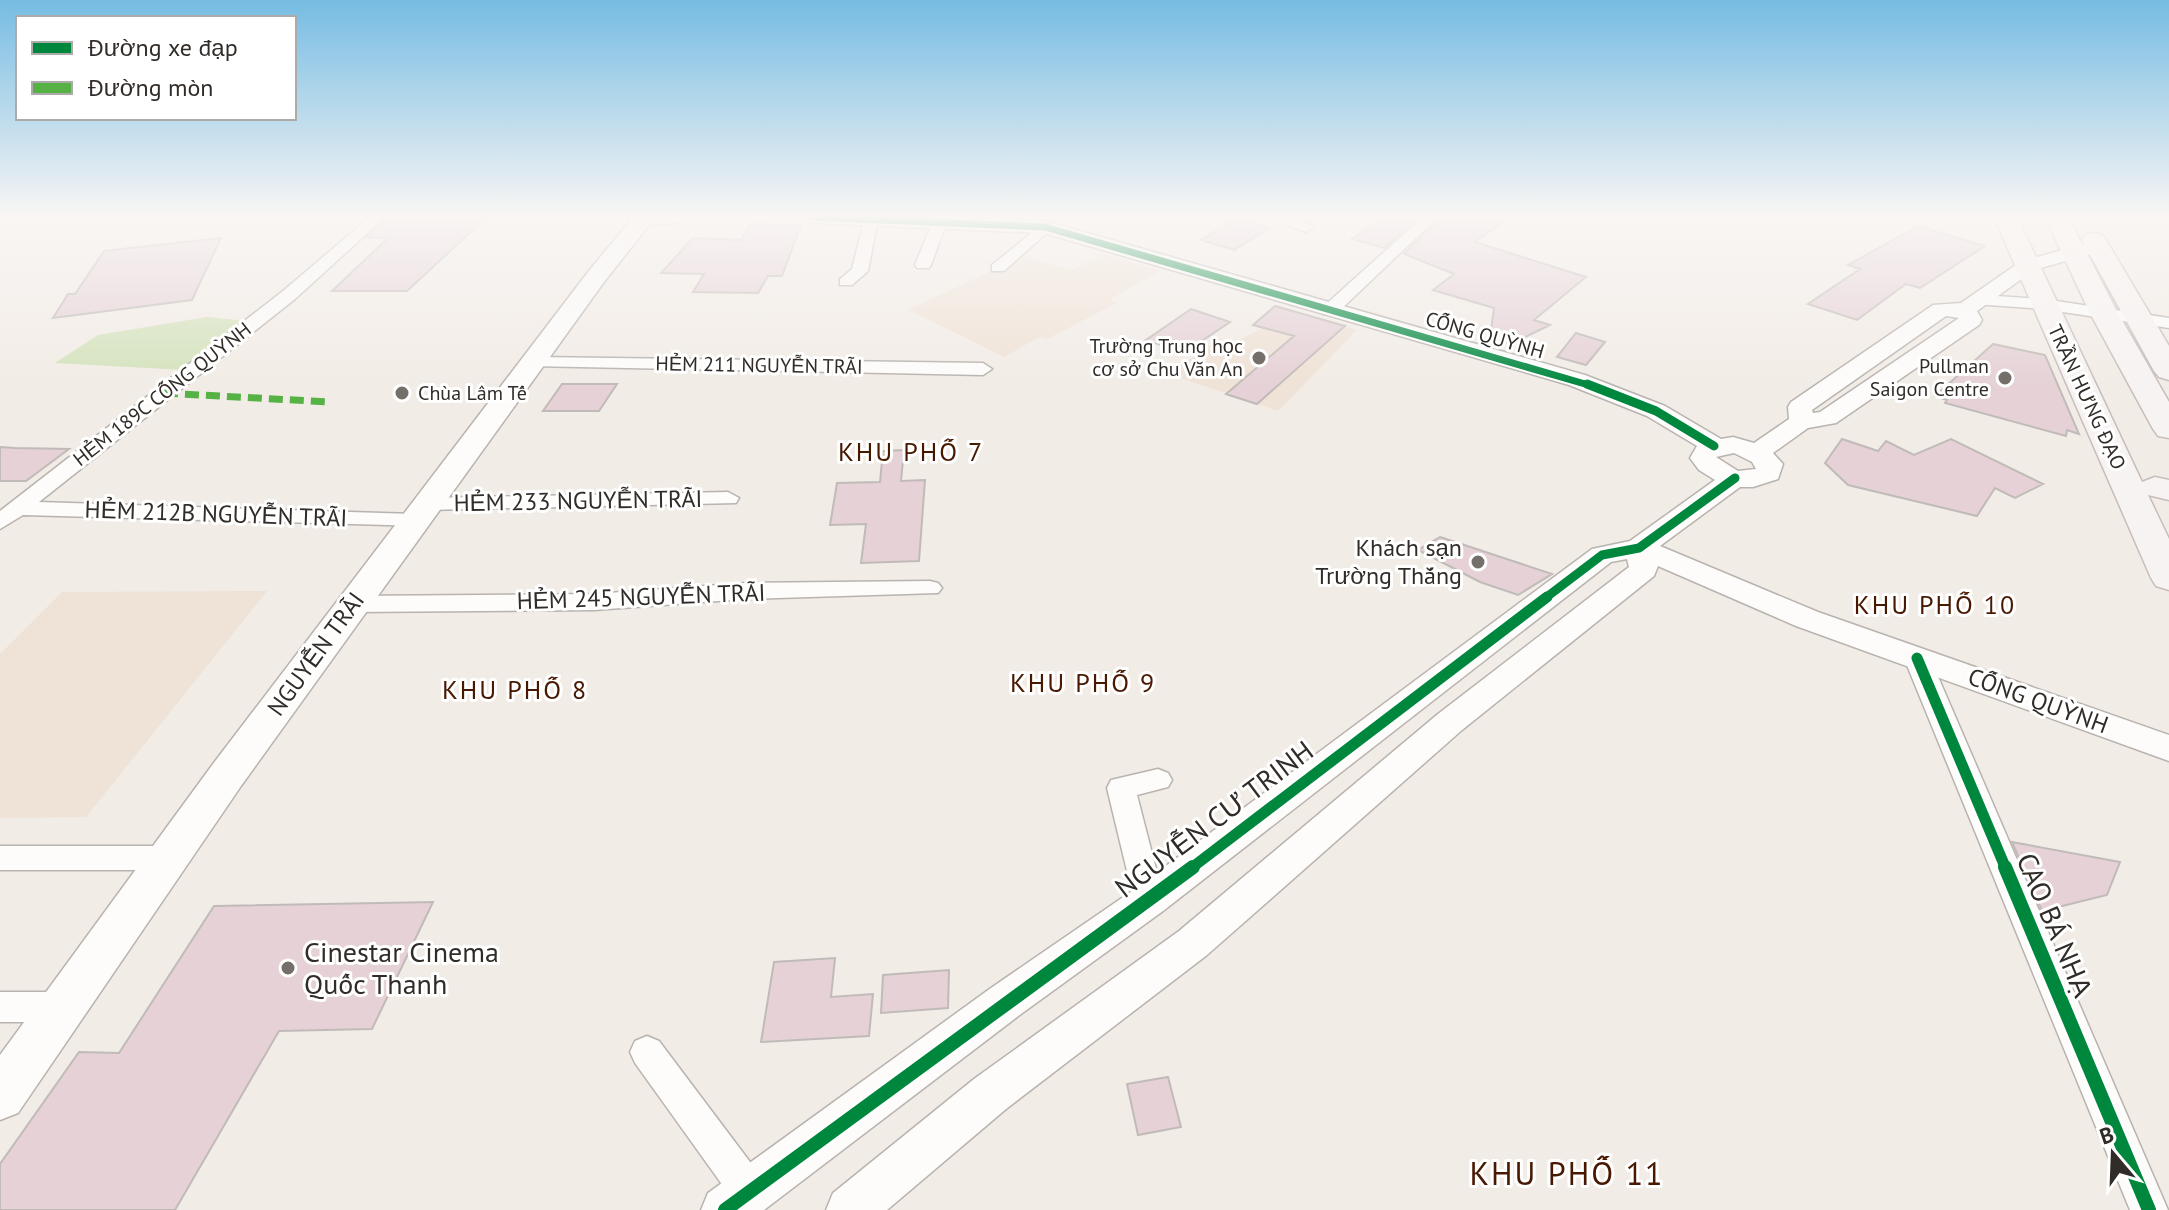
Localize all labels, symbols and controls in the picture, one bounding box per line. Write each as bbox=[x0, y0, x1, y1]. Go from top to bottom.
legend bbox=[16, 16, 296, 120]
text: Đường xe đạp bbox=[87, 32, 238, 63]
text: Đường mòn bbox=[87, 72, 214, 103]
street label: CỐNG QUỲNH bbox=[1422, 306, 1548, 364]
street label: HẺM 189C CỐNG QUỲNH bbox=[68, 316, 256, 472]
street label: TRẦN HƯNG ĐẠO bbox=[2042, 320, 2132, 474]
place label: Trường Trung học cơ sở Chu Văn An bbox=[1090, 333, 1243, 382]
marker: Trường Trung học cơ sở Chu Văn An bbox=[1250, 349, 1268, 367]
street label: HẺM 211 NGUYỄN TRÃI bbox=[655, 350, 863, 380]
place label: Pullman Saigon Centre bbox=[1870, 353, 1989, 402]
marker: Pullman Saigon Centre bbox=[1996, 369, 2014, 387]
place label: Chùa Lâm Tế bbox=[418, 380, 527, 406]
marker: Chùa Lâm Tế bbox=[393, 384, 411, 402]
district label: KHU PHỐ 7 bbox=[838, 435, 984, 468]
street label: HẺM 233 NGUYỄN TRÃI bbox=[453, 483, 703, 518]
street label: HẺM 212B NGUYỄN TRÃI bbox=[84, 493, 348, 534]
place label: Khách sạn Trường Thắng bbox=[1315, 532, 1462, 591]
marker: Khách sạn Trường Thắng bbox=[1469, 553, 1487, 571]
street label: HẺM 245 NGUYỄN TRÃI bbox=[516, 577, 766, 616]
street label: NGUYỄN TRÃI bbox=[260, 586, 371, 722]
district label: KHU PHỐ 10 bbox=[1854, 588, 2016, 621]
street label: CỐNG QUỲNH bbox=[1964, 661, 2113, 740]
district label: KHU PHỐ 9 bbox=[1010, 666, 1156, 699]
district label: KHU PHỐ 8 bbox=[442, 673, 588, 706]
street label: NGUYỄN CƯ TRINH bbox=[1107, 732, 1320, 905]
street label: CAO BÁ NHẠ bbox=[2009, 847, 2102, 1003]
place label: Cinestar Cinema Quốc Thanh bbox=[304, 933, 499, 1002]
marker: Cinestar Cinema Quốc Thanh bbox=[279, 959, 297, 977]
north arrow bbox=[2073, 1114, 2153, 1194]
text: B bbox=[2096, 1120, 2117, 1150]
district label: KHU PHỐ 11 bbox=[1469, 1152, 1665, 1194]

